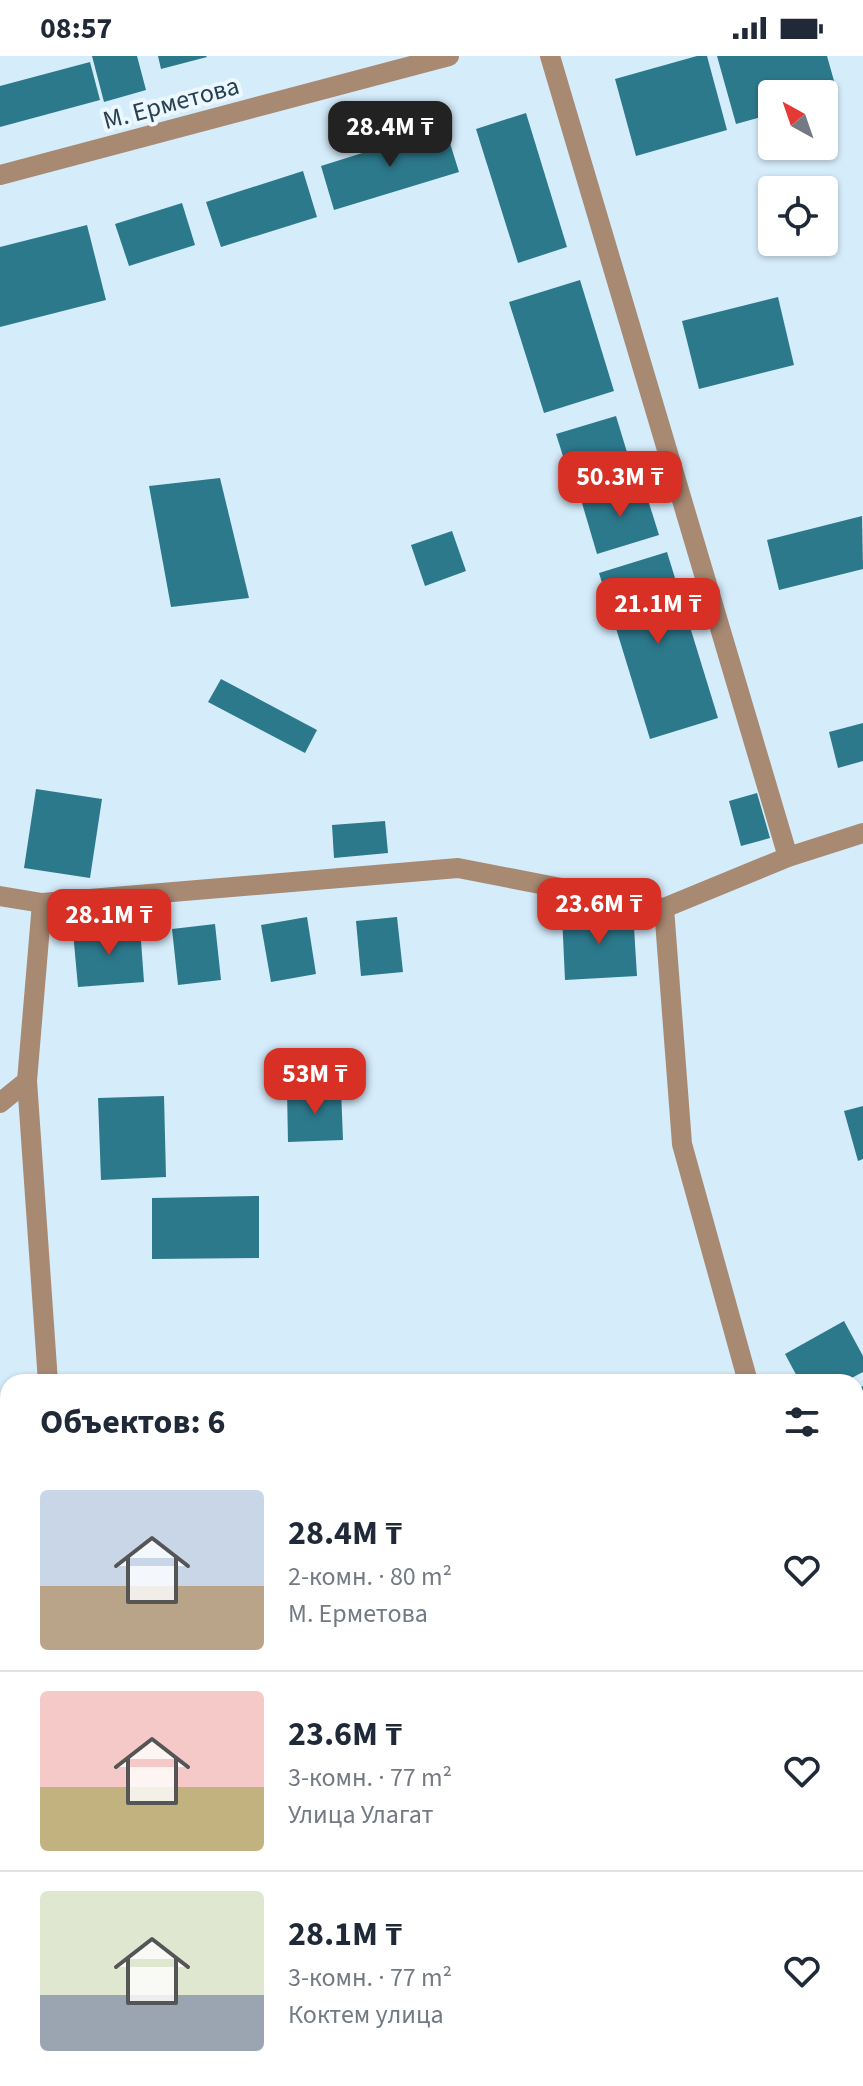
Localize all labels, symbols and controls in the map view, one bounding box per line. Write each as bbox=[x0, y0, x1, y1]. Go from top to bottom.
text: 08:57 bbox=[40, 7, 112, 50]
street label: М. Ерметова bbox=[99, 67, 243, 139]
north arrow bbox=[758, 80, 838, 160]
map controls bbox=[758, 80, 838, 256]
pin: 28.4M ₸ bbox=[316, 101, 464, 169]
text: 28.4M ₸ bbox=[346, 108, 434, 145]
button: locate bbox=[758, 176, 838, 256]
pin: 50.3M ₸ bbox=[546, 451, 694, 519]
text: 50.3M ₸ bbox=[576, 458, 664, 495]
pin: 21.1M ₸ bbox=[584, 578, 732, 646]
text: 21.1M ₸ bbox=[614, 585, 702, 622]
pin: 23.6M ₸ bbox=[525, 878, 673, 946]
text: 23.6M ₸ bbox=[555, 885, 643, 922]
pin: 28.1M ₸ bbox=[35, 889, 183, 957]
text: 28.1M ₸ bbox=[65, 896, 153, 933]
pin: 53M ₸ bbox=[259, 1048, 371, 1116]
text: 53M ₸ bbox=[282, 1055, 348, 1092]
text: Объектов: 6 bbox=[40, 1398, 225, 1447]
icon: filters bbox=[780, 1400, 824, 1444]
text: 28.4M ₸ bbox=[288, 1509, 403, 1558]
icon: home bbox=[104, 1522, 200, 1618]
icon: heart bbox=[780, 1548, 824, 1592]
text: 2-комн. · 80 m² bbox=[288, 1558, 452, 1595]
text: М. Ерметова bbox=[288, 1595, 428, 1632]
text: 23.6M ₸ bbox=[288, 1710, 403, 1759]
icon: home bbox=[104, 1723, 200, 1819]
icon: heart bbox=[780, 1749, 824, 1793]
text: 3-комн. · 77 m² bbox=[288, 1759, 452, 1796]
text: Улица Улагат bbox=[288, 1796, 433, 1833]
text: 28.1M ₸ bbox=[288, 1910, 403, 1959]
icon: home bbox=[104, 1923, 200, 2019]
icon: heart bbox=[780, 1949, 824, 1993]
text: 3-комн. · 77 m² bbox=[288, 1959, 452, 1996]
text: Коктем улица bbox=[288, 1996, 444, 2033]

